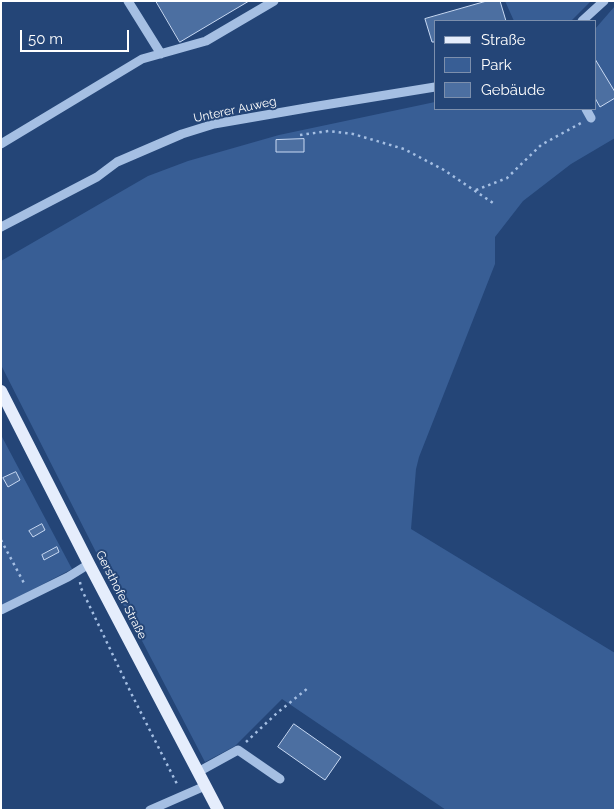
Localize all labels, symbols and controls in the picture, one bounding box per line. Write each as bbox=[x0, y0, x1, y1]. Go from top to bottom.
scale bar bbox=[22, 20, 131, 52]
legend bbox=[434, 20, 596, 110]
text: 50 m bbox=[28, 30, 63, 48]
text: Straße bbox=[481, 31, 525, 49]
text: Park bbox=[481, 56, 512, 74]
text: Gebäude bbox=[481, 81, 545, 99]
street label: Unterer Auweg bbox=[192, 94, 278, 126]
street label: Gersthofer Straße bbox=[92, 548, 150, 642]

